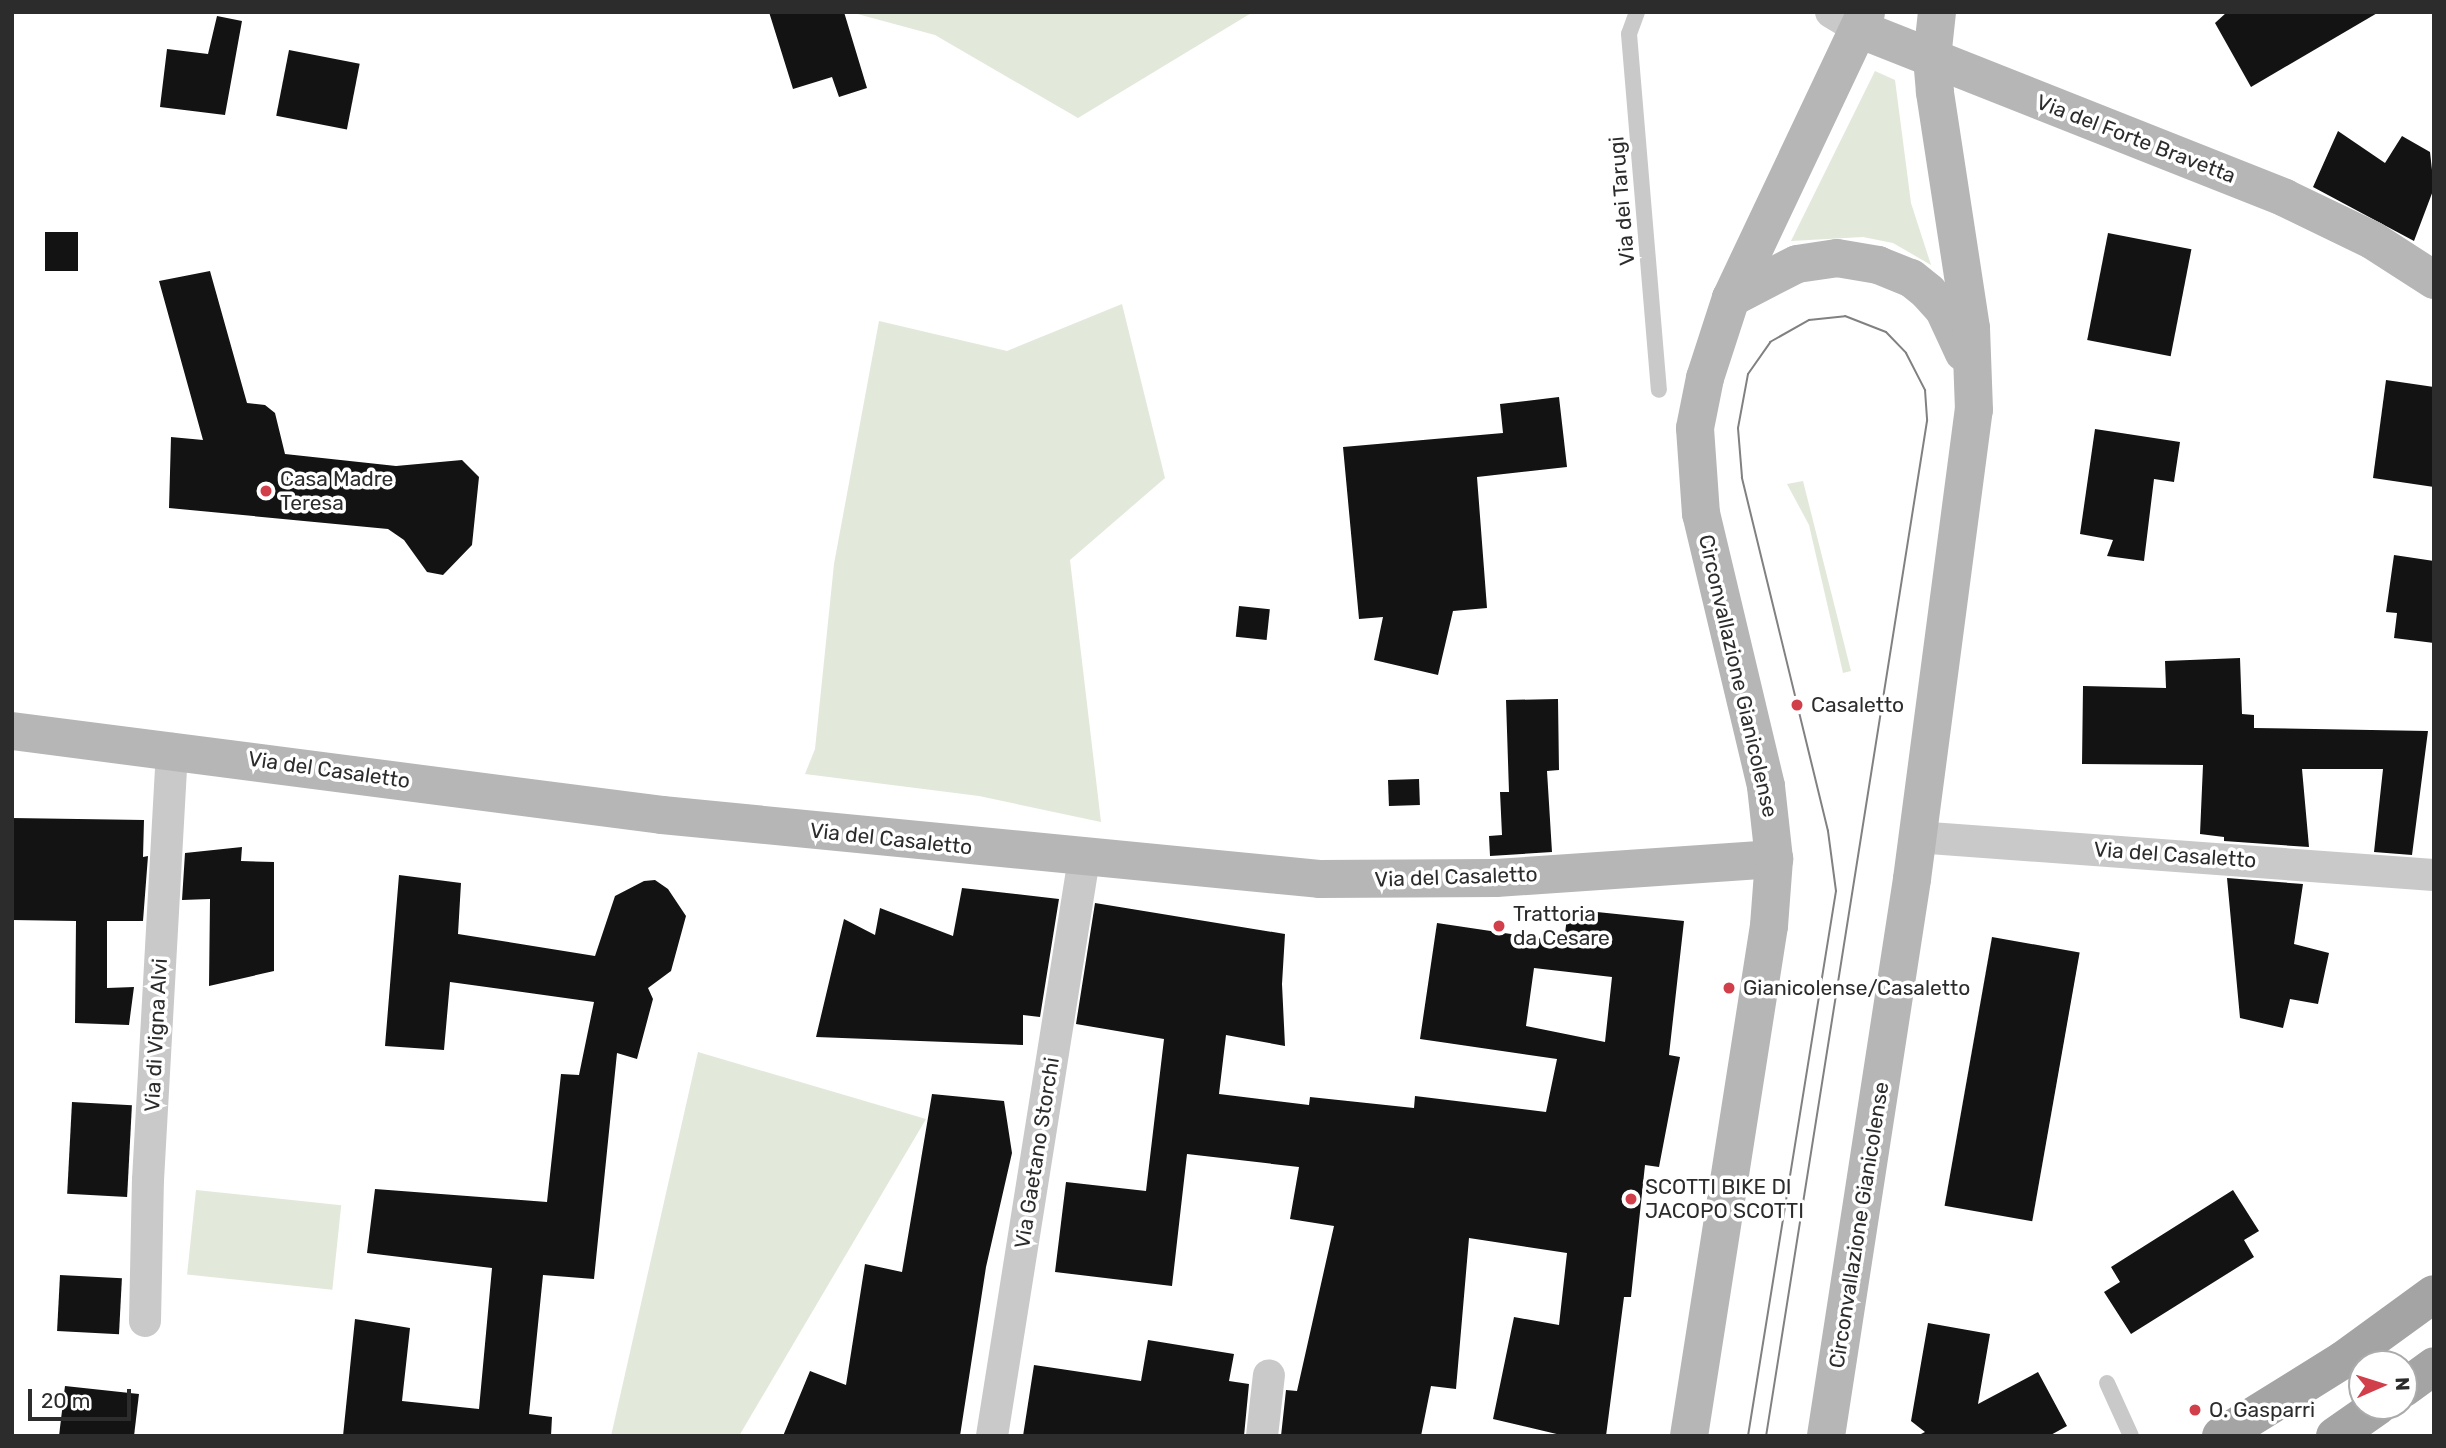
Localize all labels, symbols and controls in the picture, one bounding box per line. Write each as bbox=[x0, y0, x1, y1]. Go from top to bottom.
street label: Via del Forte Bravetta bbox=[2033, 89, 2239, 189]
street label: Via dei Tarugi bbox=[1604, 135, 1640, 267]
place label: Casa Madre Teresa bbox=[280, 466, 393, 516]
marker: Casa Madre Teresa bbox=[258, 483, 274, 499]
street label: Circonvallazione Gianicolense bbox=[1693, 532, 1783, 820]
place label: Casaletto bbox=[1811, 692, 1904, 718]
marker: Casaletto bbox=[1789, 697, 1805, 713]
street label: Via del Casaletto bbox=[246, 746, 412, 794]
street label: Via del Casaletto bbox=[809, 818, 973, 860]
street label: Via del Casaletto bbox=[2093, 837, 2257, 873]
street label: Via del Casaletto bbox=[1374, 862, 1538, 892]
place label: Trattoria da Cesare bbox=[1513, 901, 1610, 951]
marker: Trattoria da Cesare bbox=[1491, 918, 1507, 934]
street label: Via di Vigna Alvi bbox=[139, 957, 173, 1113]
place label: Gianicolense/Casaletto bbox=[1743, 975, 1970, 1001]
marker: Gianicolense/Casaletto bbox=[1721, 980, 1737, 996]
street label: Via Gaetano Storchi bbox=[1009, 1056, 1065, 1250]
street label: Circonvallazione Gianicolense bbox=[1824, 1080, 1894, 1370]
place label: SCOTTI BIKE DI JACOPO SCOTTI bbox=[1645, 1174, 1804, 1224]
marker: SCOTTI BIKE DI JACOPO SCOTTI bbox=[1623, 1191, 1639, 1207]
north arrow bbox=[2348, 1350, 2418, 1420]
scale bar bbox=[32, 1374, 135, 1418]
text: N bbox=[2391, 1377, 2414, 1391]
text: 20 m bbox=[41, 1388, 90, 1413]
place label: O. Gasparri bbox=[2209, 1397, 2315, 1423]
marker: O. Gasparri bbox=[2187, 1402, 2203, 1418]

